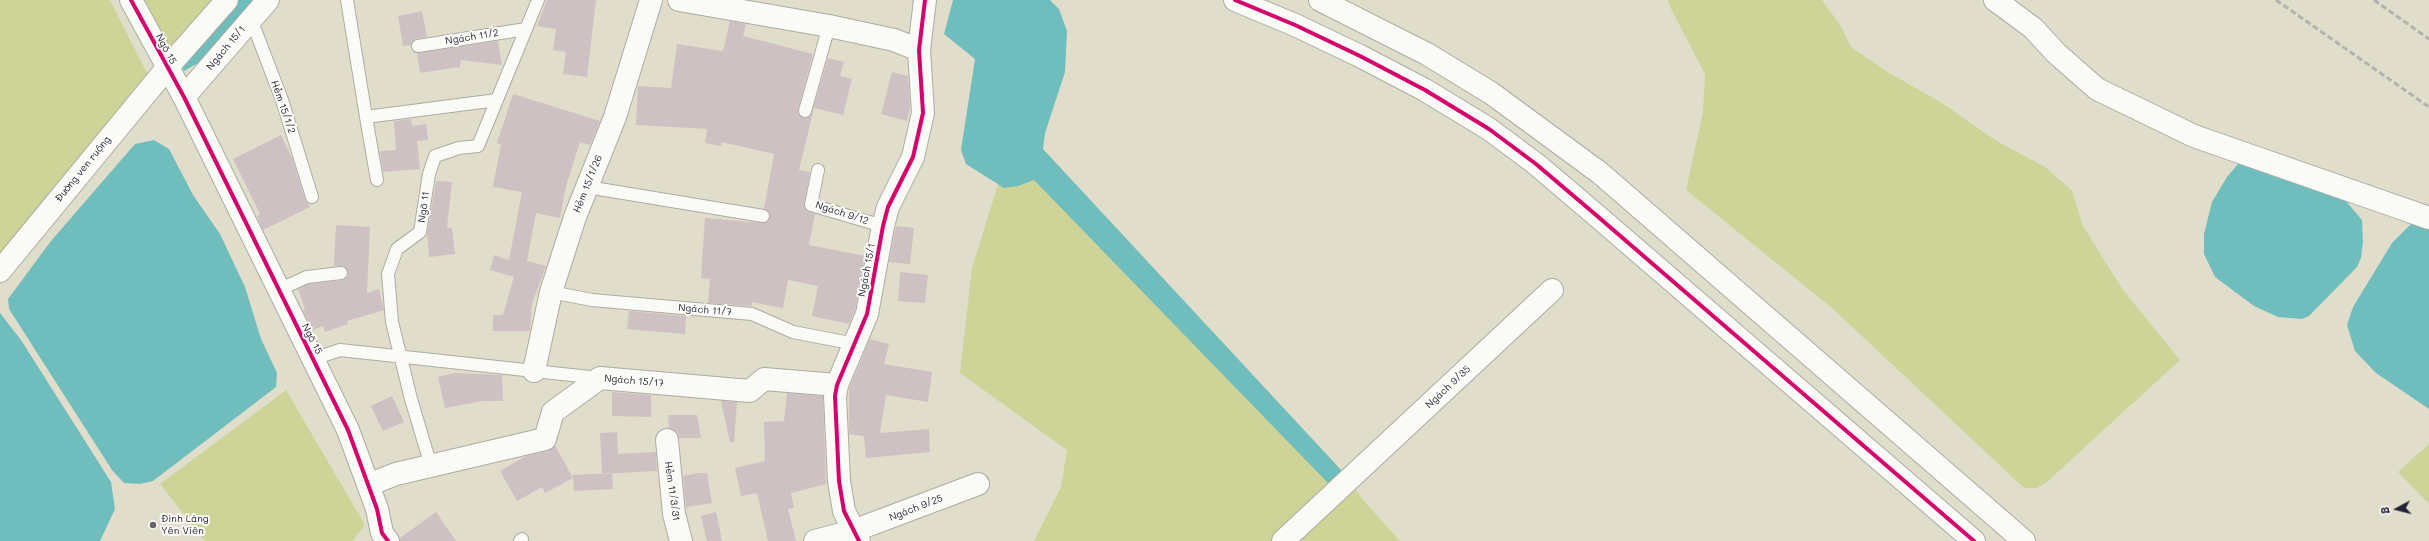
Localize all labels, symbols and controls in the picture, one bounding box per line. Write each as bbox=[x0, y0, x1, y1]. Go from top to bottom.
street label: Ngách 15/1 bbox=[204, 23, 248, 73]
street label: Ngách 11/2 bbox=[444, 27, 500, 47]
street label: Ngõ 15 bbox=[153, 32, 179, 66]
street label: Hẻm 15/1/2 bbox=[268, 79, 298, 135]
street label: Đường ven ruộng bbox=[53, 134, 113, 204]
street label: Hẻm 15/1/26 bbox=[571, 153, 605, 215]
street label: Ngõ 11 bbox=[416, 191, 432, 223]
street label: Ngách 9/12 bbox=[814, 199, 870, 227]
street label: Ngách 15/1 bbox=[856, 242, 878, 298]
street label: Ngách 11/7 bbox=[678, 302, 732, 318]
street label: Ngõ 15 bbox=[299, 322, 325, 356]
street label: Ngách 9/35 bbox=[1423, 363, 1473, 411]
street label: Ngách 15/17 bbox=[604, 372, 664, 390]
street label: Hẻm 11/3/31 bbox=[662, 460, 682, 522]
north arrow bbox=[2377, 489, 2417, 529]
street label: Ngách 9/25 bbox=[887, 492, 945, 524]
text: B bbox=[2377, 506, 2392, 515]
place label: Đình Làng Yên Viên bbox=[161, 513, 209, 536]
marker: Đình Làng Yên Viên bbox=[148, 520, 158, 530]

